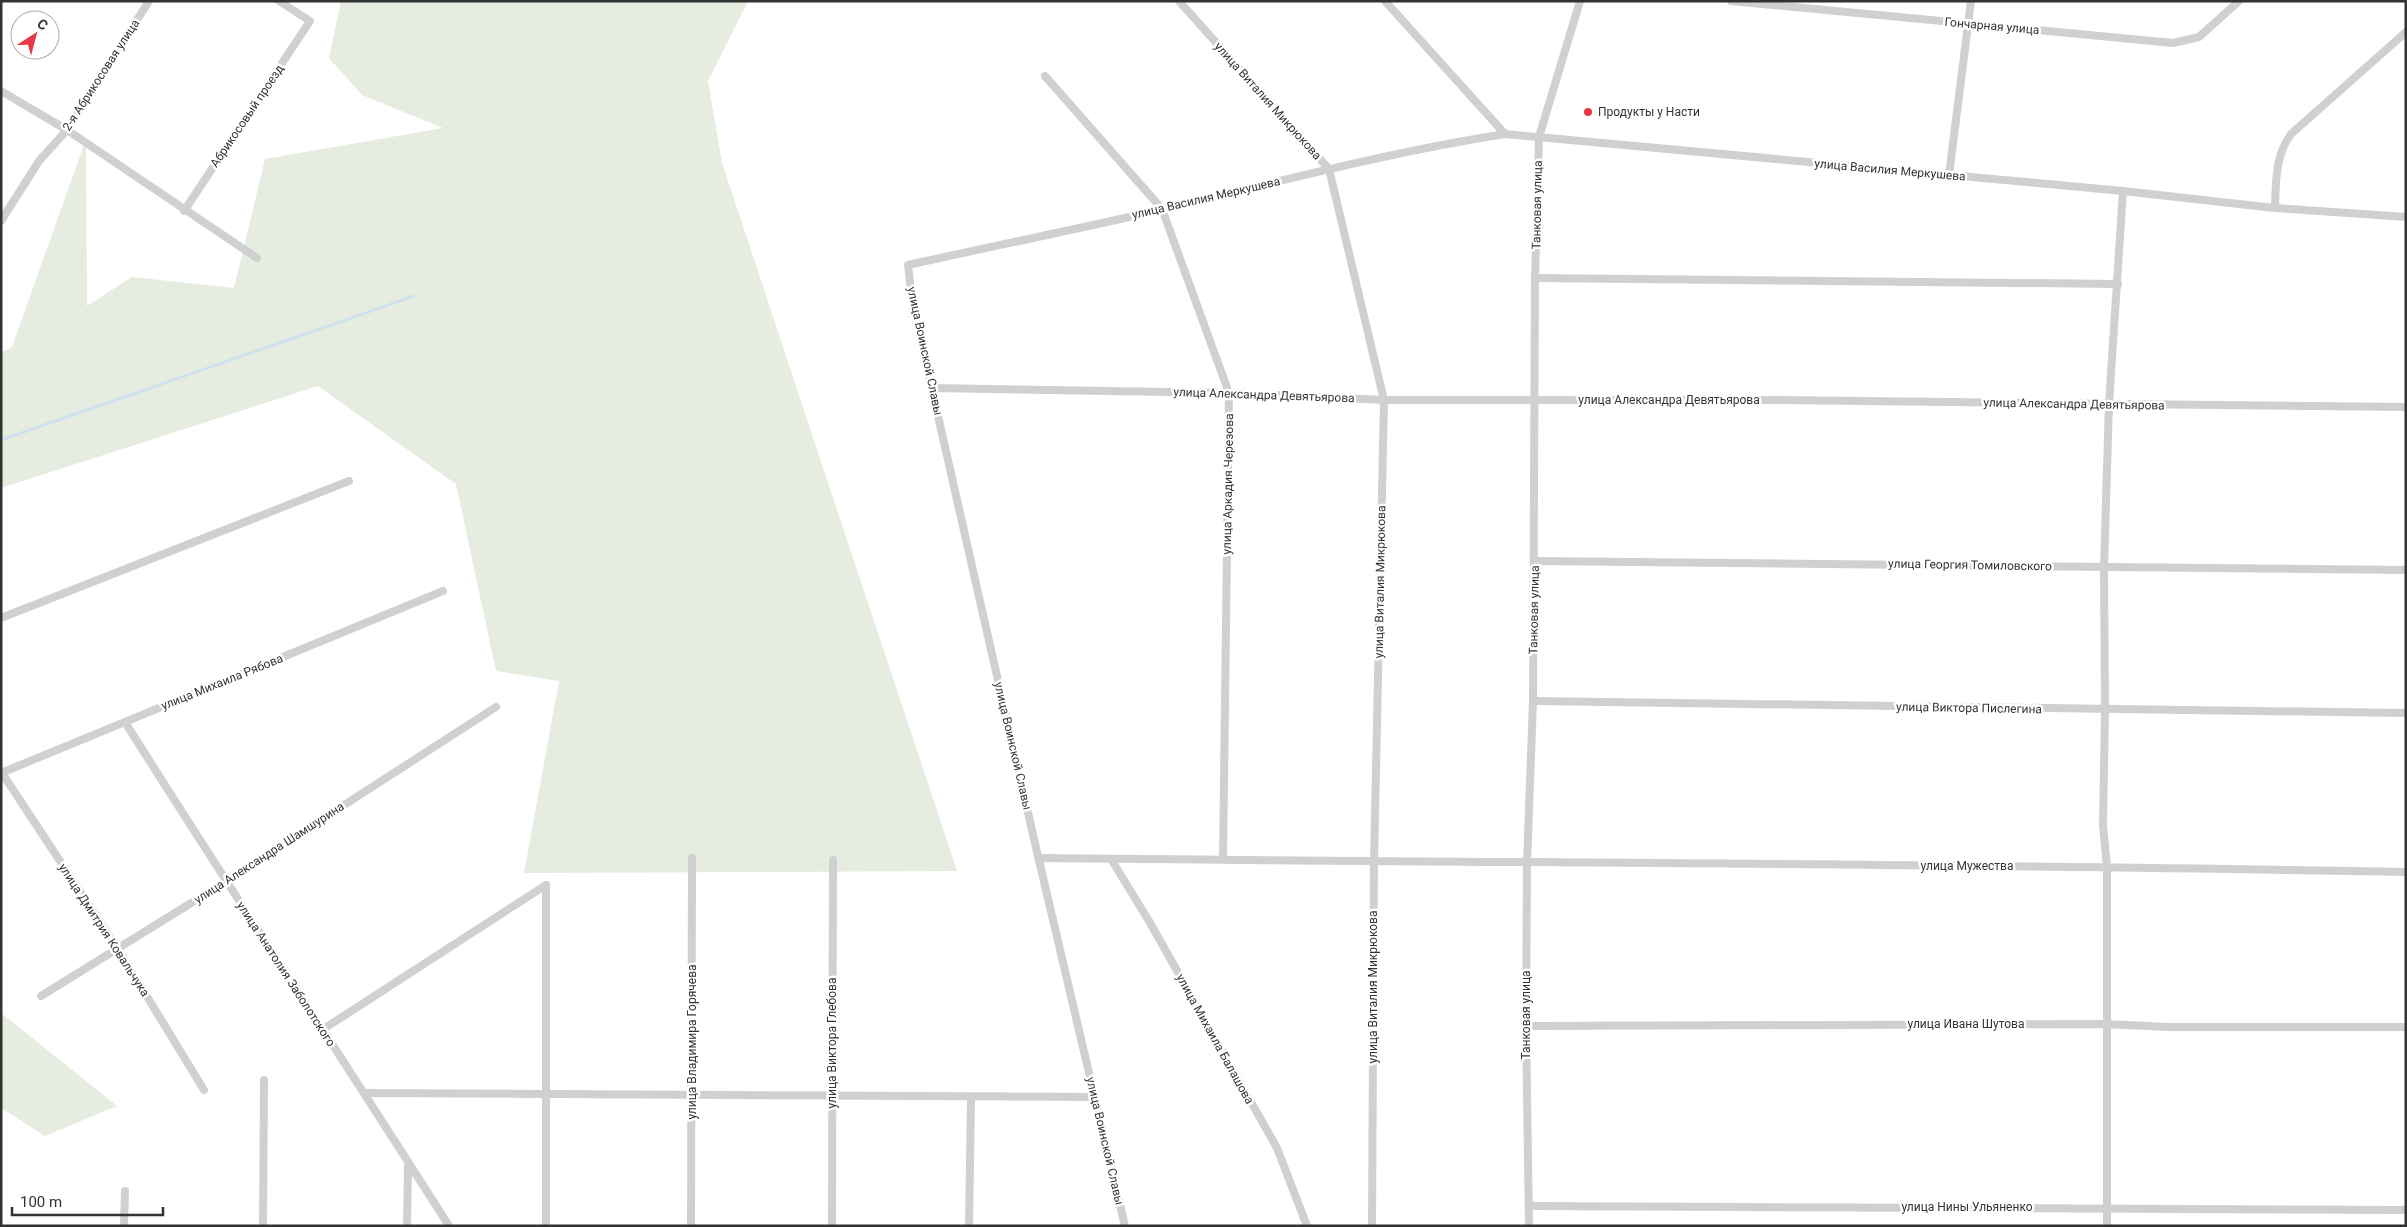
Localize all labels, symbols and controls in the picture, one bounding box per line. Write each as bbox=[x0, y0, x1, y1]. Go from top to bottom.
north arrow bbox=[10, 10, 60, 60]
text: С bbox=[34, 15, 51, 34]
street label: Гончарная улица bbox=[1944, 15, 2040, 37]
street label: 2-я Абрикосовая улица bbox=[60, 17, 142, 133]
street label: улица Виталия Микрюкова bbox=[1212, 39, 1324, 163]
street label: Абрикосовый проезд bbox=[207, 62, 287, 170]
place label: Продукты у Насти bbox=[1598, 105, 1700, 119]
marker: Продукты у Насти bbox=[1582, 106, 1594, 118]
street label: улица Василия Меркушева bbox=[1814, 156, 1966, 184]
street label: Танковая улица bbox=[1529, 160, 1545, 250]
street label: улица Василия Меркушева bbox=[1130, 174, 1282, 222]
street label: улица Воинской Славы bbox=[905, 286, 945, 416]
street label: улица Александра Девятьярова bbox=[1173, 385, 1355, 405]
street label: улица Александра Девятьярова bbox=[1578, 393, 1760, 407]
street label: улица Александра Девятьярова bbox=[1983, 395, 2165, 413]
street label: улица Аркадия Черезова bbox=[1220, 413, 1236, 555]
street label: улица Виталия Микрюкова bbox=[1372, 505, 1388, 659]
street label: улица Георгия Томиловского bbox=[1888, 557, 2052, 573]
street label: Танковая улица bbox=[1526, 565, 1542, 655]
street label: улица Михаила Рябова bbox=[159, 651, 285, 713]
street label: улица Воинской Славы bbox=[991, 681, 1035, 811]
street label: улица Виктора Пислегина bbox=[1896, 700, 2042, 716]
street label: улица Александра Шамшурина bbox=[191, 799, 347, 907]
street label: улица Мужества bbox=[1921, 859, 2013, 873]
street label: улица Дмитрия Ковальчука bbox=[56, 861, 152, 999]
street label: улица Анатолия Заболотского bbox=[234, 899, 338, 1049]
street label: улица Виталия Микрюкова bbox=[1366, 911, 1380, 1063]
street label: улица Владимира Горячева bbox=[685, 964, 699, 1120]
street label: Танковая улица bbox=[1519, 970, 1533, 1060]
street label: улица Михаила Балашова bbox=[1173, 971, 1257, 1107]
street label: улица Виктора Глебова bbox=[825, 978, 839, 1108]
street label: улица Ивана Шутова bbox=[1907, 1017, 2025, 1031]
street label: улица Воинской Славы bbox=[1083, 1076, 1127, 1206]
scale bar bbox=[12, 1184, 164, 1216]
text: 100 m bbox=[20, 1193, 62, 1211]
street label: улица Нины Ульяненко bbox=[1901, 1200, 2033, 1214]

